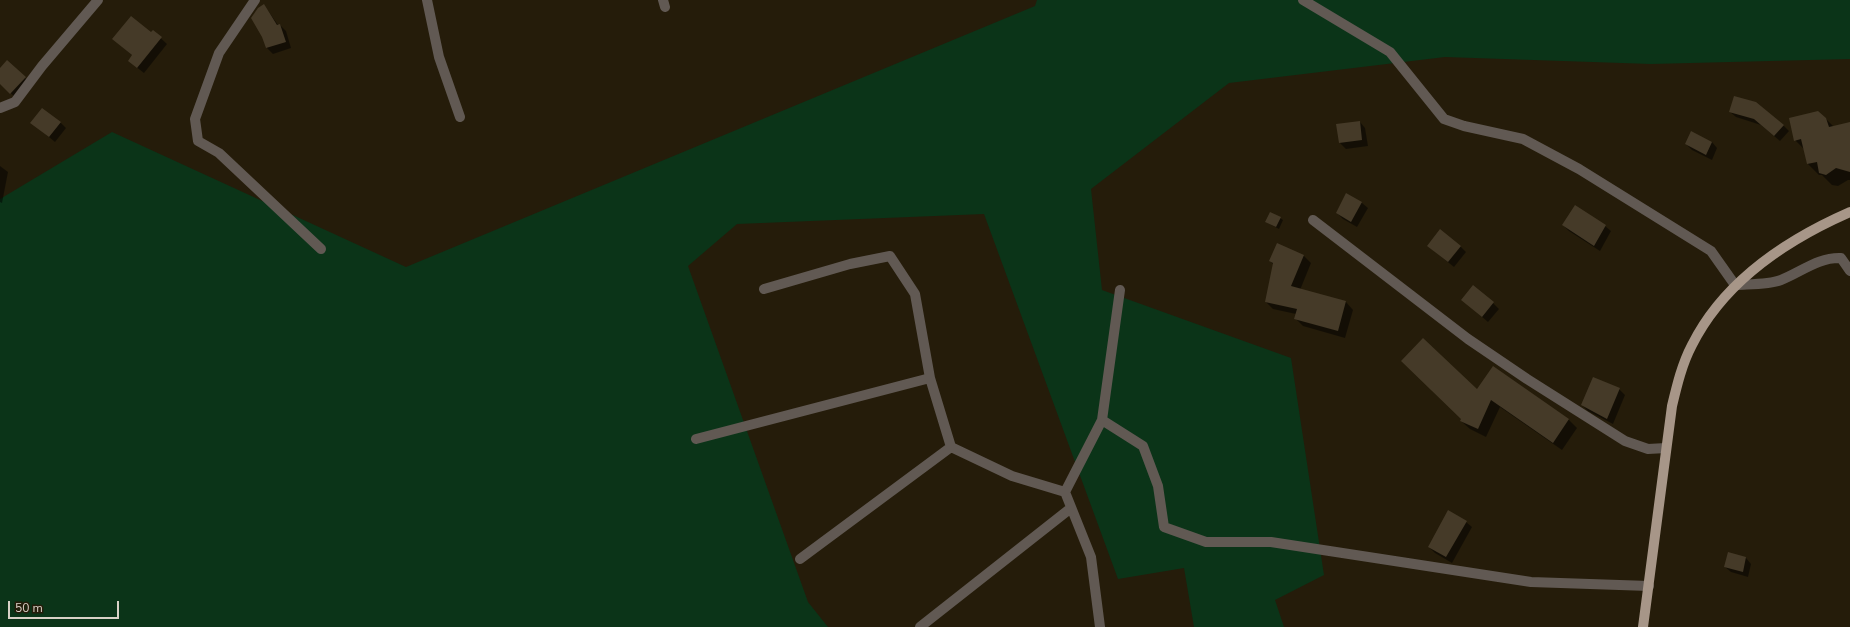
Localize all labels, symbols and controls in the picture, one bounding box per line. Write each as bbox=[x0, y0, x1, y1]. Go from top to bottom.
scale bar bbox=[10, 593, 121, 619]
text: 50 m bbox=[15, 600, 43, 616]

